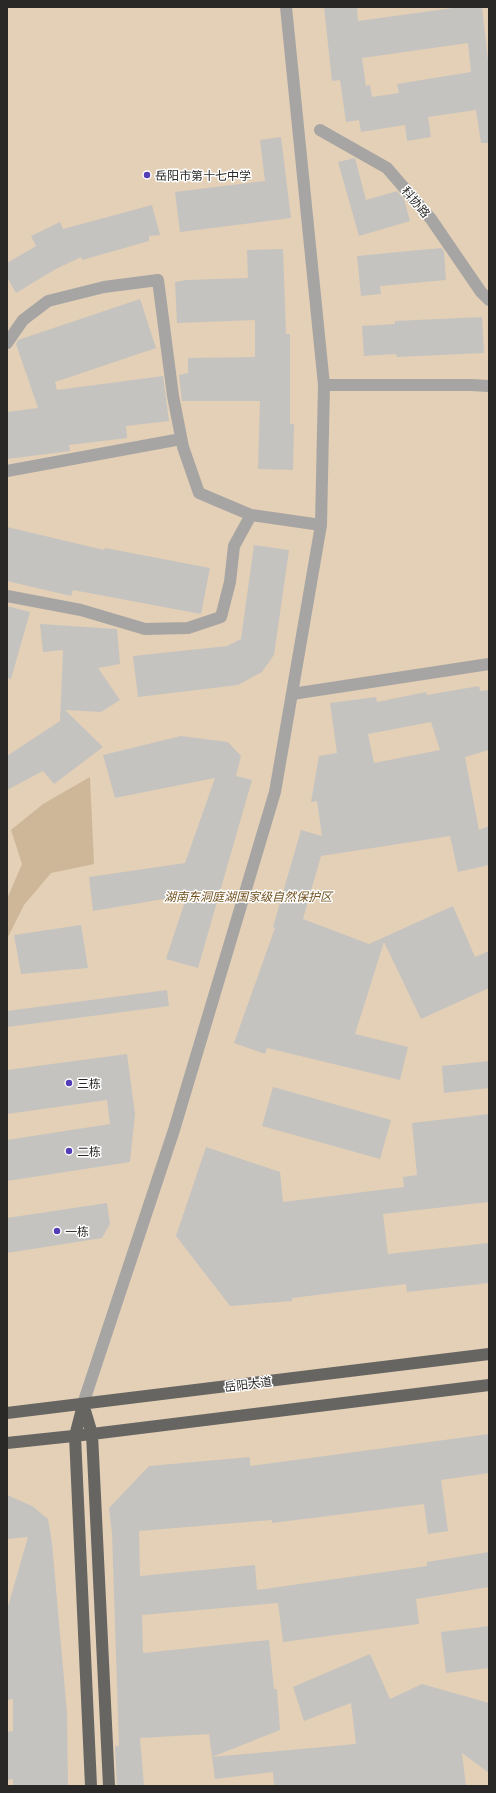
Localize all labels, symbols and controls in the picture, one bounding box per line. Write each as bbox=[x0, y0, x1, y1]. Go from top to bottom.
place label: 岳阳市第十七中学 bbox=[155, 168, 251, 183]
marker: 岳阳市第十七中学 bbox=[142, 170, 152, 180]
street label: 科协路 bbox=[399, 183, 433, 221]
park label: 湖南东洞庭湖国家级自然保护区 bbox=[164, 889, 334, 904]
place label: 三栋 bbox=[77, 1076, 101, 1091]
marker: 三栋 bbox=[64, 1078, 74, 1088]
place label: 二栋 bbox=[77, 1144, 101, 1159]
marker: 二栋 bbox=[64, 1146, 74, 1156]
place label: 一栋 bbox=[65, 1224, 89, 1239]
marker: 一栋 bbox=[52, 1226, 62, 1236]
street label: 岳阳大道 bbox=[223, 1374, 273, 1394]

